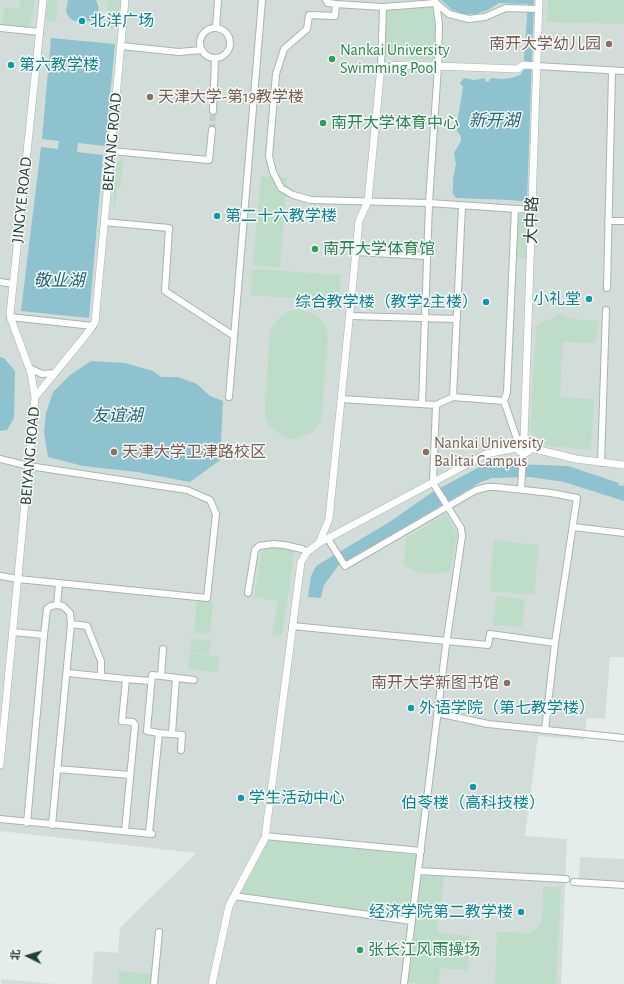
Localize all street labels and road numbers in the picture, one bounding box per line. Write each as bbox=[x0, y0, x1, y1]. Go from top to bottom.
street label: BEIYANG ROAD bbox=[98, 92, 126, 192]
street label: JINGYE ROAD bbox=[8, 156, 36, 244]
street label: 大中路 bbox=[522, 196, 542, 244]
street label: BEIYANG ROAD bbox=[16, 406, 44, 506]

